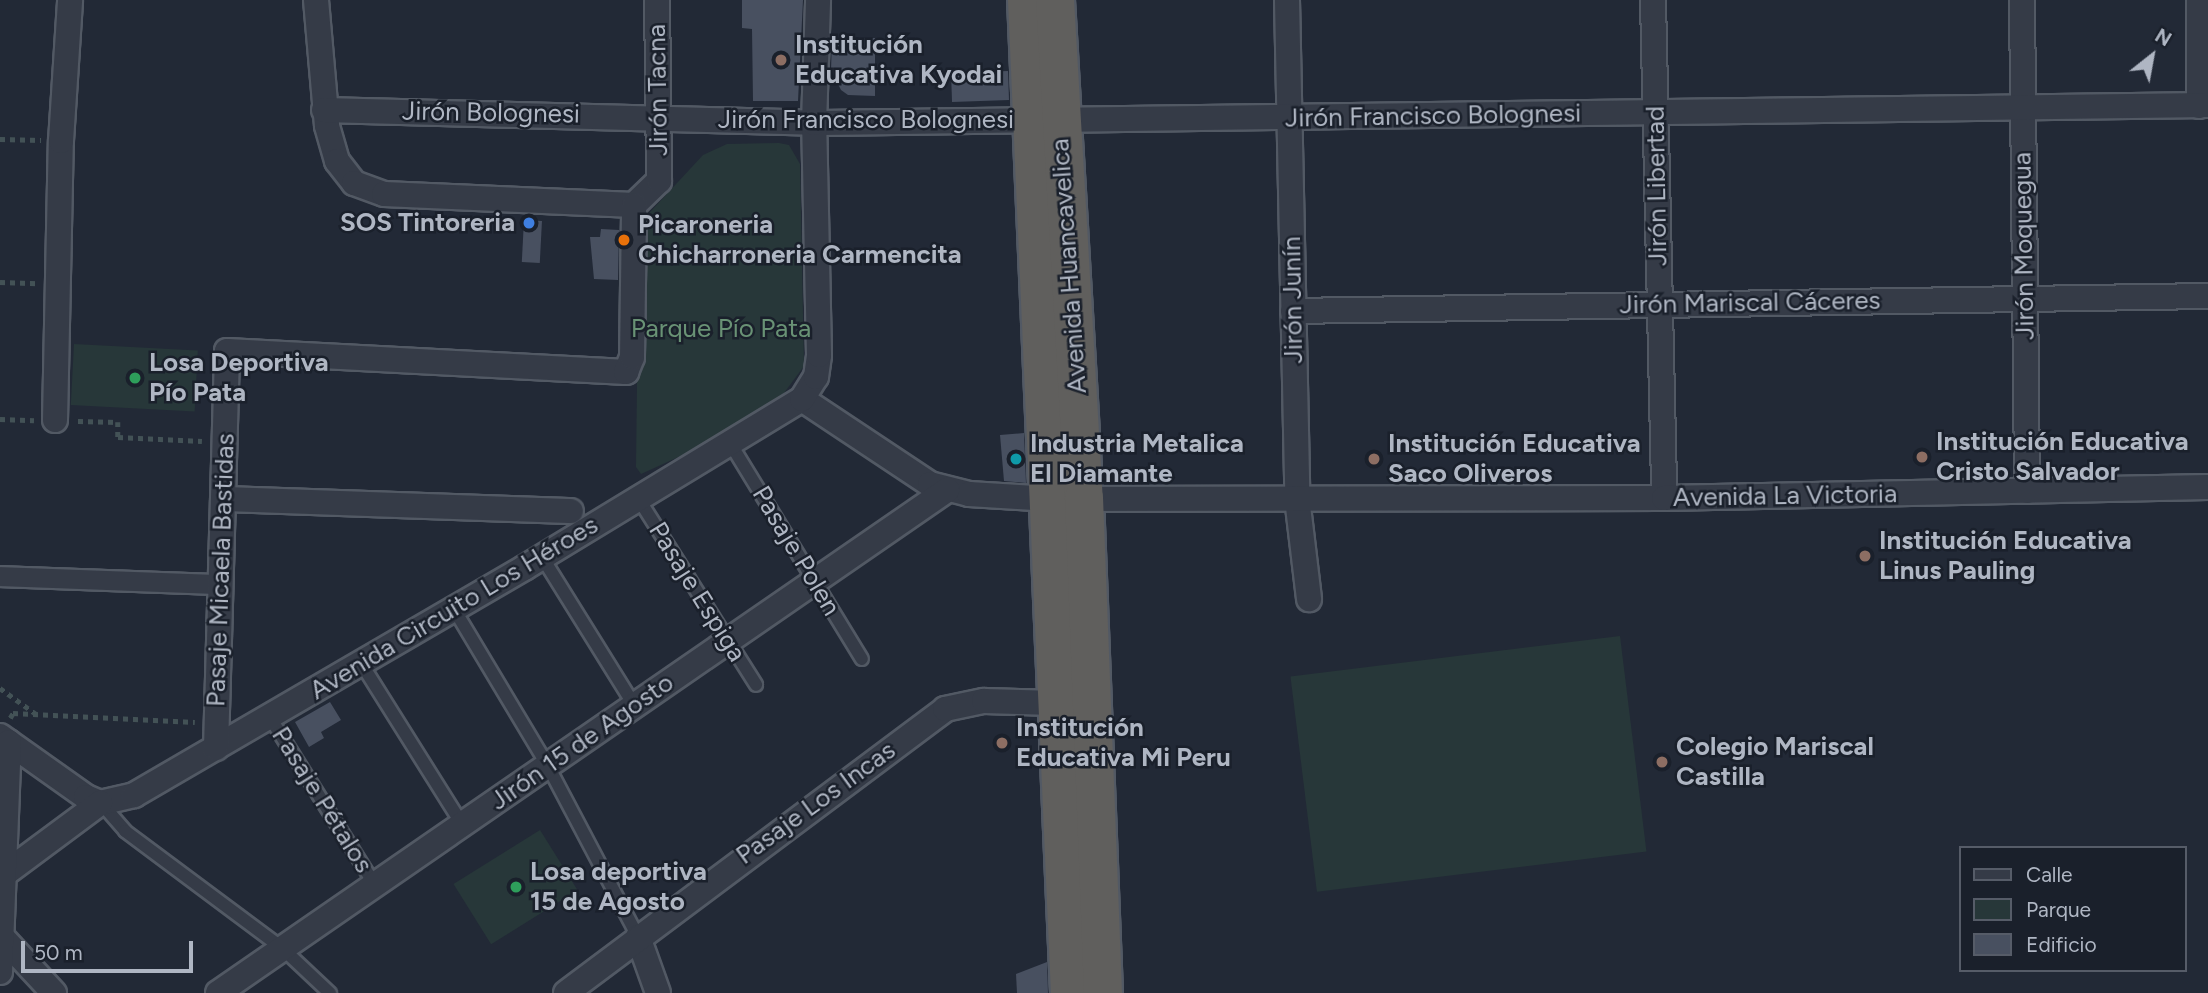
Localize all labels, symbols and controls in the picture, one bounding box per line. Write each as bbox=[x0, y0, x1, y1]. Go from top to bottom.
north arrow bbox=[2117, 21, 2187, 91]
street label: Jirón Tacna bbox=[641, 24, 675, 156]
text: N bbox=[2151, 24, 2175, 51]
place label: Institución Educativa Kyodai bbox=[795, 29, 1002, 90]
marker: Institución Educativa Kyodai bbox=[773, 52, 789, 68]
street label: Jirón Bolognesi bbox=[402, 96, 580, 130]
street label: Jirón Francisco Bolognesi bbox=[1285, 98, 1581, 134]
street label: Jirón Francisco Bolognesi bbox=[718, 104, 1014, 136]
street label: Jirón Libertad bbox=[1640, 106, 1674, 266]
street label: Avenida Huancavelica bbox=[1045, 137, 1093, 395]
street label: Jirón Moquegua bbox=[2007, 152, 2041, 340]
place label: SOS Tintoreria bbox=[340, 207, 515, 239]
place label: Picaroneria Chicharroneria Carmencita bbox=[638, 209, 962, 270]
marker: SOS Tintoreria bbox=[521, 215, 537, 231]
marker: Picaroneria Chicharroneria Carmencita bbox=[616, 232, 632, 248]
street label: Jirón Junín bbox=[1276, 236, 1310, 364]
street label: Jirón Mariscal Cáceres bbox=[1619, 285, 1881, 321]
park label: Parque Pío Pata bbox=[631, 313, 811, 345]
place label: Losa Deportiva Pío Pata bbox=[149, 347, 329, 408]
marker: Losa Deportiva Pío Pata bbox=[127, 370, 143, 386]
place label: Institución Educativa Cristo Salvador bbox=[1936, 426, 2189, 488]
place label: Industria Metalica El Diamante bbox=[1030, 428, 1244, 490]
place label: Institución Educativa Saco Oliveros bbox=[1388, 428, 1641, 490]
street label: Pasaje Micaela Bastidas bbox=[201, 433, 241, 707]
marker: Institución Educativa Cristo Salvador bbox=[1914, 449, 1930, 465]
marker: Industria Metalica El Diamante bbox=[1008, 451, 1024, 467]
marker: Institución Educativa Saco Oliveros bbox=[1366, 451, 1382, 467]
street label: Avenida La Victoria bbox=[1673, 478, 1897, 514]
street label: Pasaje Polen bbox=[745, 481, 847, 621]
street label: Avenida Circuito Los Héroes bbox=[304, 509, 604, 707]
street label: Pasaje Espiga bbox=[642, 517, 752, 667]
place label: Institución Educativa Linus Pauling bbox=[1879, 525, 2132, 586]
marker: Institución Educativa Linus Pauling bbox=[1857, 548, 1873, 564]
street label: Jirón 15 de Agosto bbox=[484, 667, 680, 817]
place label: Institución Educativa Mi Peru bbox=[1016, 712, 1231, 774]
street label: Pasaje Pétalos bbox=[265, 721, 379, 879]
place label: Colegio Mariscal Castilla bbox=[1676, 731, 1874, 792]
street label: Pasaje Los Incas bbox=[730, 735, 902, 871]
marker: Institución Educativa Mi Peru bbox=[994, 735, 1010, 751]
marker: Colegio Mariscal Castilla bbox=[1654, 754, 1670, 770]
legend bbox=[1960, 846, 2187, 972]
place label: Losa deportiva 15 de Agosto bbox=[530, 856, 707, 917]
text: Calle bbox=[2026, 862, 2073, 887]
marker: Losa deportiva 15 de Agosto bbox=[508, 879, 524, 895]
text: Parque bbox=[2026, 897, 2091, 922]
scale bar bbox=[24, 926, 196, 970]
text: Edificio bbox=[2026, 932, 2097, 957]
text: 50 m bbox=[34, 940, 83, 965]

